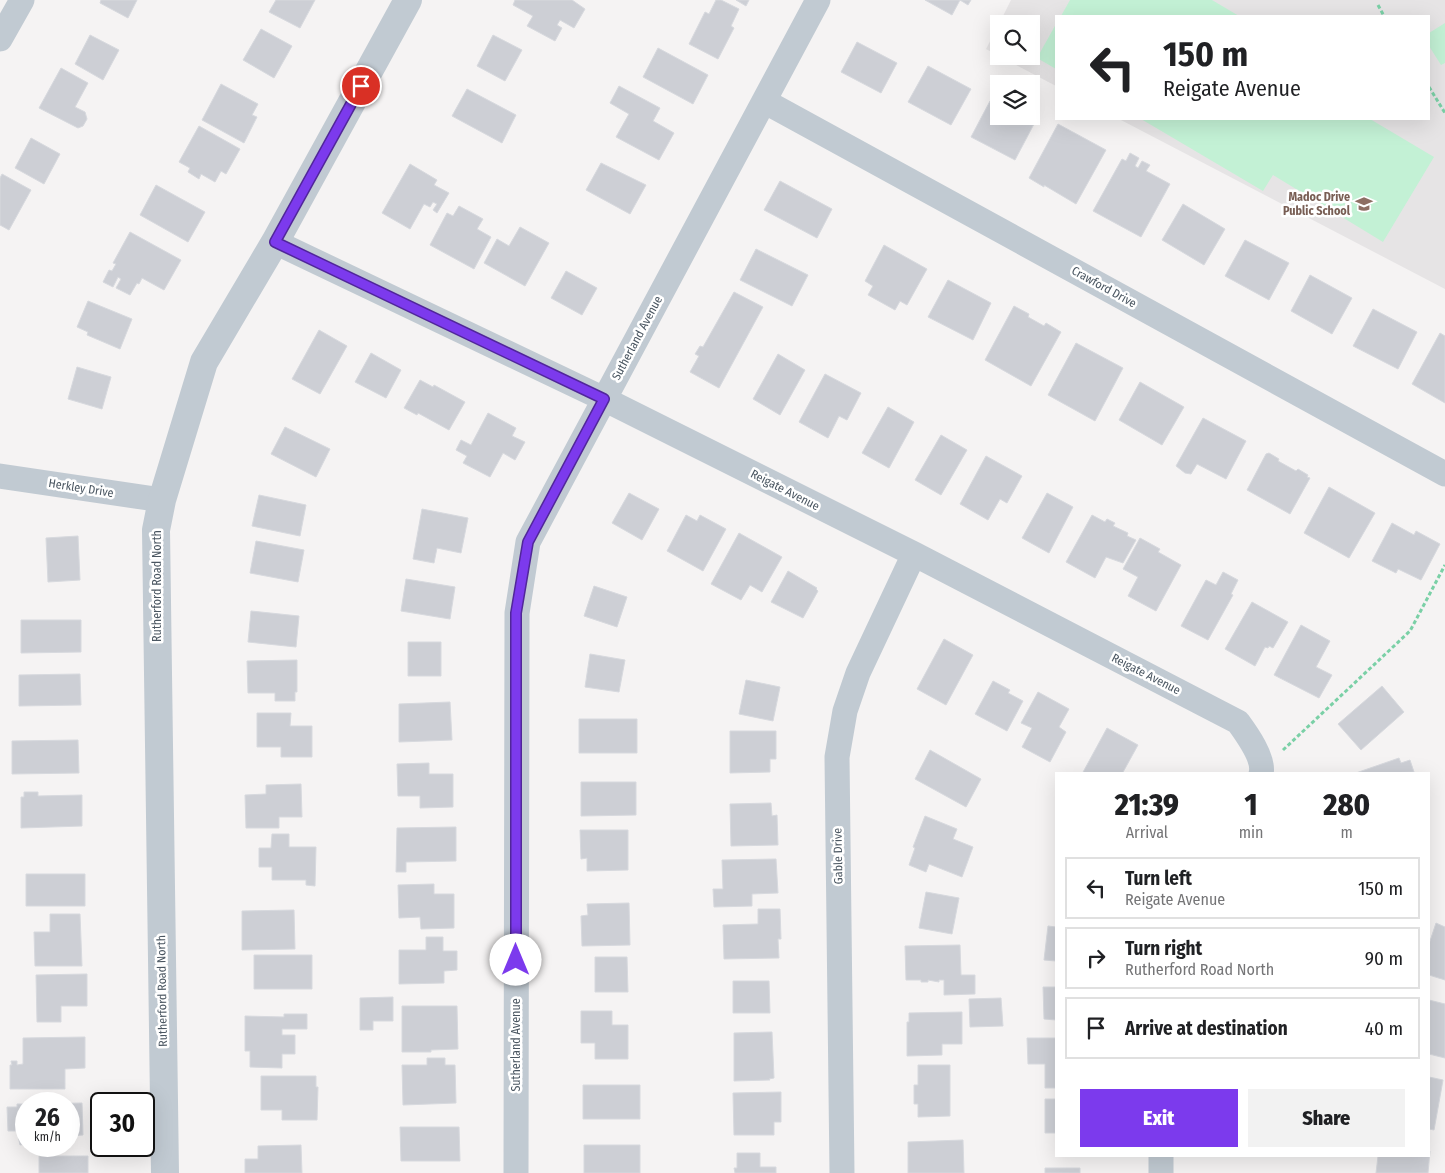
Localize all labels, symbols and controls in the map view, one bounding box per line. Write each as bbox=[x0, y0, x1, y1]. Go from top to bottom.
map controls bbox=[990, 15, 1040, 125]
button: search bbox=[990, 15, 1040, 65]
text: 150 m bbox=[1163, 33, 1248, 75]
icon: left bbox=[1080, 35, 1145, 100]
pin bbox=[340, 65, 382, 107]
icon: arrive bbox=[347, 72, 375, 100]
button: layers bbox=[990, 75, 1040, 125]
text: Reigate Avenue bbox=[1163, 75, 1301, 102]
place label: Madoc Drive Public School bbox=[1283, 190, 1351, 218]
school or university icon: Madoc Drive Public School bbox=[1354, 194, 1374, 214]
street label: Crawford Drive bbox=[1069, 263, 1139, 311]
street label: Sutherland Avenue bbox=[609, 293, 665, 382]
street label: Reigate Avenue bbox=[748, 467, 822, 513]
street label: Herkley Drive bbox=[48, 476, 115, 500]
street label: Rutherford Road North bbox=[150, 530, 164, 642]
street label: Reigate Avenue bbox=[1109, 651, 1183, 697]
text: 21:39 bbox=[1115, 787, 1179, 823]
text: 1 bbox=[1245, 787, 1258, 823]
text: 280 bbox=[1323, 787, 1370, 823]
text: Arrival bbox=[1126, 823, 1168, 842]
text: min bbox=[1239, 823, 1264, 842]
text: m bbox=[1341, 823, 1353, 842]
street label: Gable Drive bbox=[831, 828, 845, 884]
text: Turn left bbox=[1125, 867, 1192, 890]
icon: left bbox=[1082, 874, 1110, 902]
text: 150 m bbox=[1358, 877, 1403, 900]
text: Reigate Avenue bbox=[1125, 890, 1225, 909]
position arrow bbox=[489, 933, 541, 985]
street label: Rutherford Road North bbox=[154, 935, 170, 1047]
text: Turn right bbox=[1125, 937, 1202, 960]
icon: right bbox=[1082, 944, 1110, 972]
text: 90 m bbox=[1365, 947, 1403, 970]
text: Rutherford Road North bbox=[1125, 960, 1274, 979]
street label: Sutherland Avenue bbox=[509, 998, 523, 1092]
icon: arrive bbox=[1082, 1014, 1110, 1042]
text: Arrive at destination bbox=[1125, 1017, 1288, 1040]
text: 40 m bbox=[1365, 1017, 1403, 1040]
button: Exit bbox=[1080, 1089, 1238, 1147]
button: Share bbox=[1248, 1089, 1405, 1147]
speed limit sign: 30 bbox=[90, 1092, 155, 1157]
text: 26 bbox=[35, 1103, 60, 1133]
text: km/h bbox=[34, 1130, 61, 1144]

